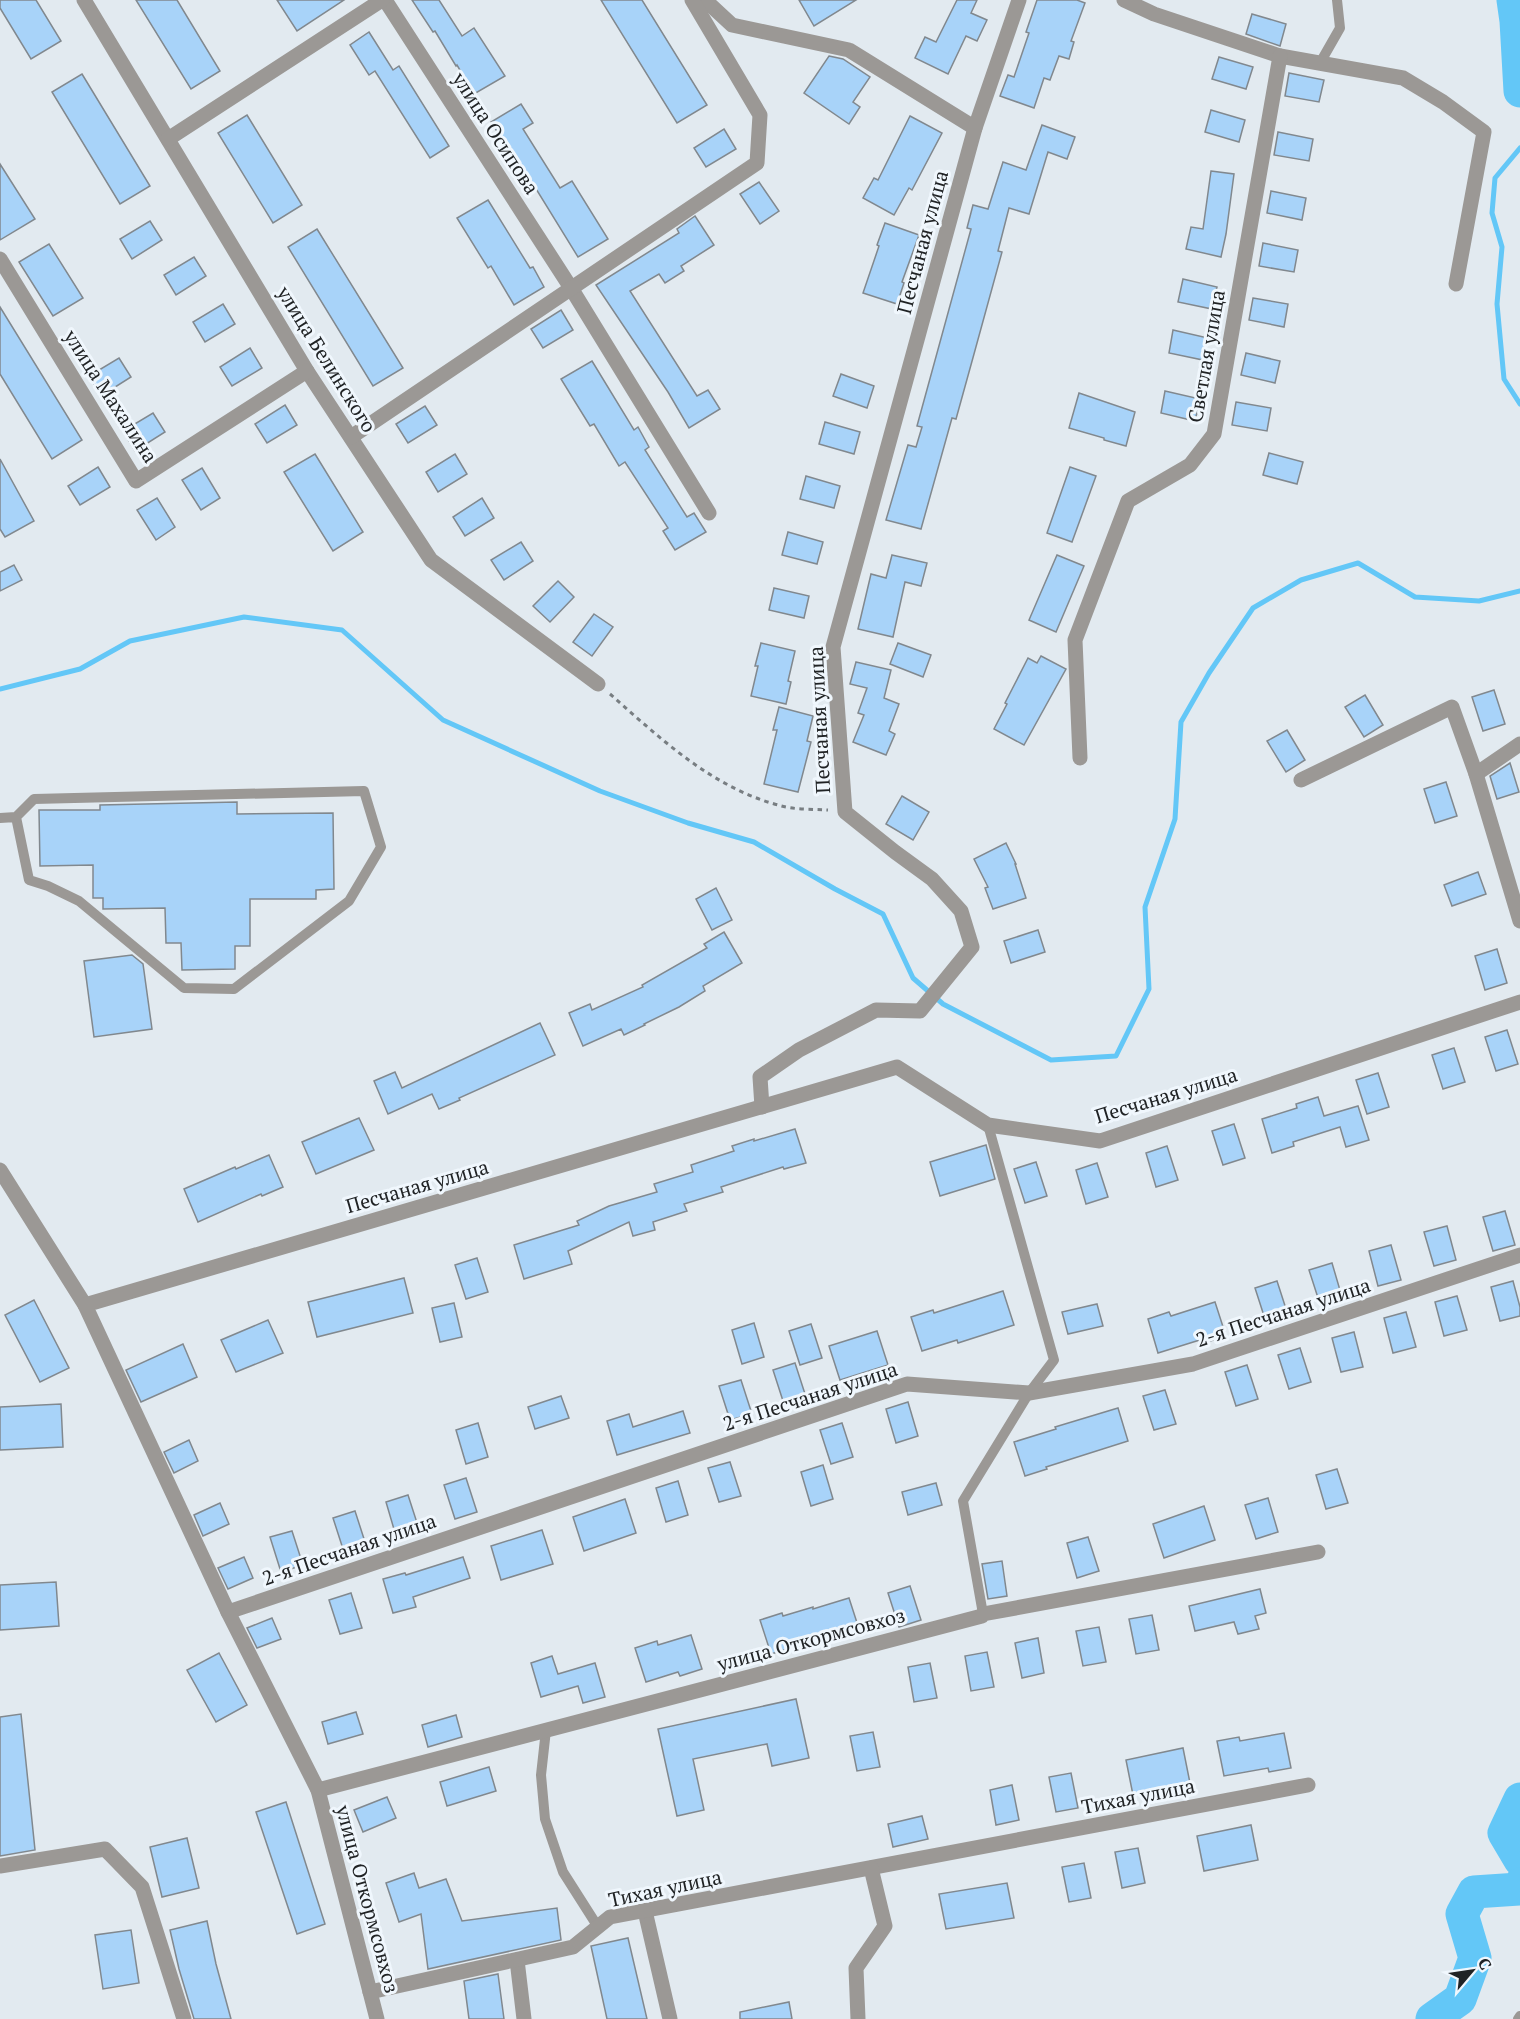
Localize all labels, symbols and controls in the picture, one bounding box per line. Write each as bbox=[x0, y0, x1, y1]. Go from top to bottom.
street label: улица Осипова bbox=[446, 66, 546, 199]
street label: Песчаная улица bbox=[890, 167, 954, 317]
street label: улица Белинского bbox=[271, 280, 383, 437]
street label: Светлая улица bbox=[1181, 288, 1231, 424]
street label: улица Махалина bbox=[57, 324, 164, 468]
street label: Песчаная улица bbox=[802, 646, 836, 794]
street label: Песчаная улица bbox=[1091, 1061, 1241, 1129]
street label: Песчаная улица bbox=[342, 1153, 492, 1219]
street label: 2-я Песчаная улица bbox=[1192, 1271, 1374, 1353]
street label: 2-я Песчаная улица bbox=[719, 1355, 901, 1437]
street label: 2-я Песчаная улица bbox=[258, 1507, 440, 1591]
street label: улица Откормсовхоз bbox=[713, 1601, 908, 1677]
street label: Тихая улица bbox=[1079, 1772, 1197, 1820]
street label: улица Откормсовхоз bbox=[330, 1801, 406, 1996]
street label: Тихая улица bbox=[606, 1863, 724, 1913]
north arrow bbox=[1442, 1941, 1502, 2001]
text: С bbox=[1473, 1954, 1497, 1974]

